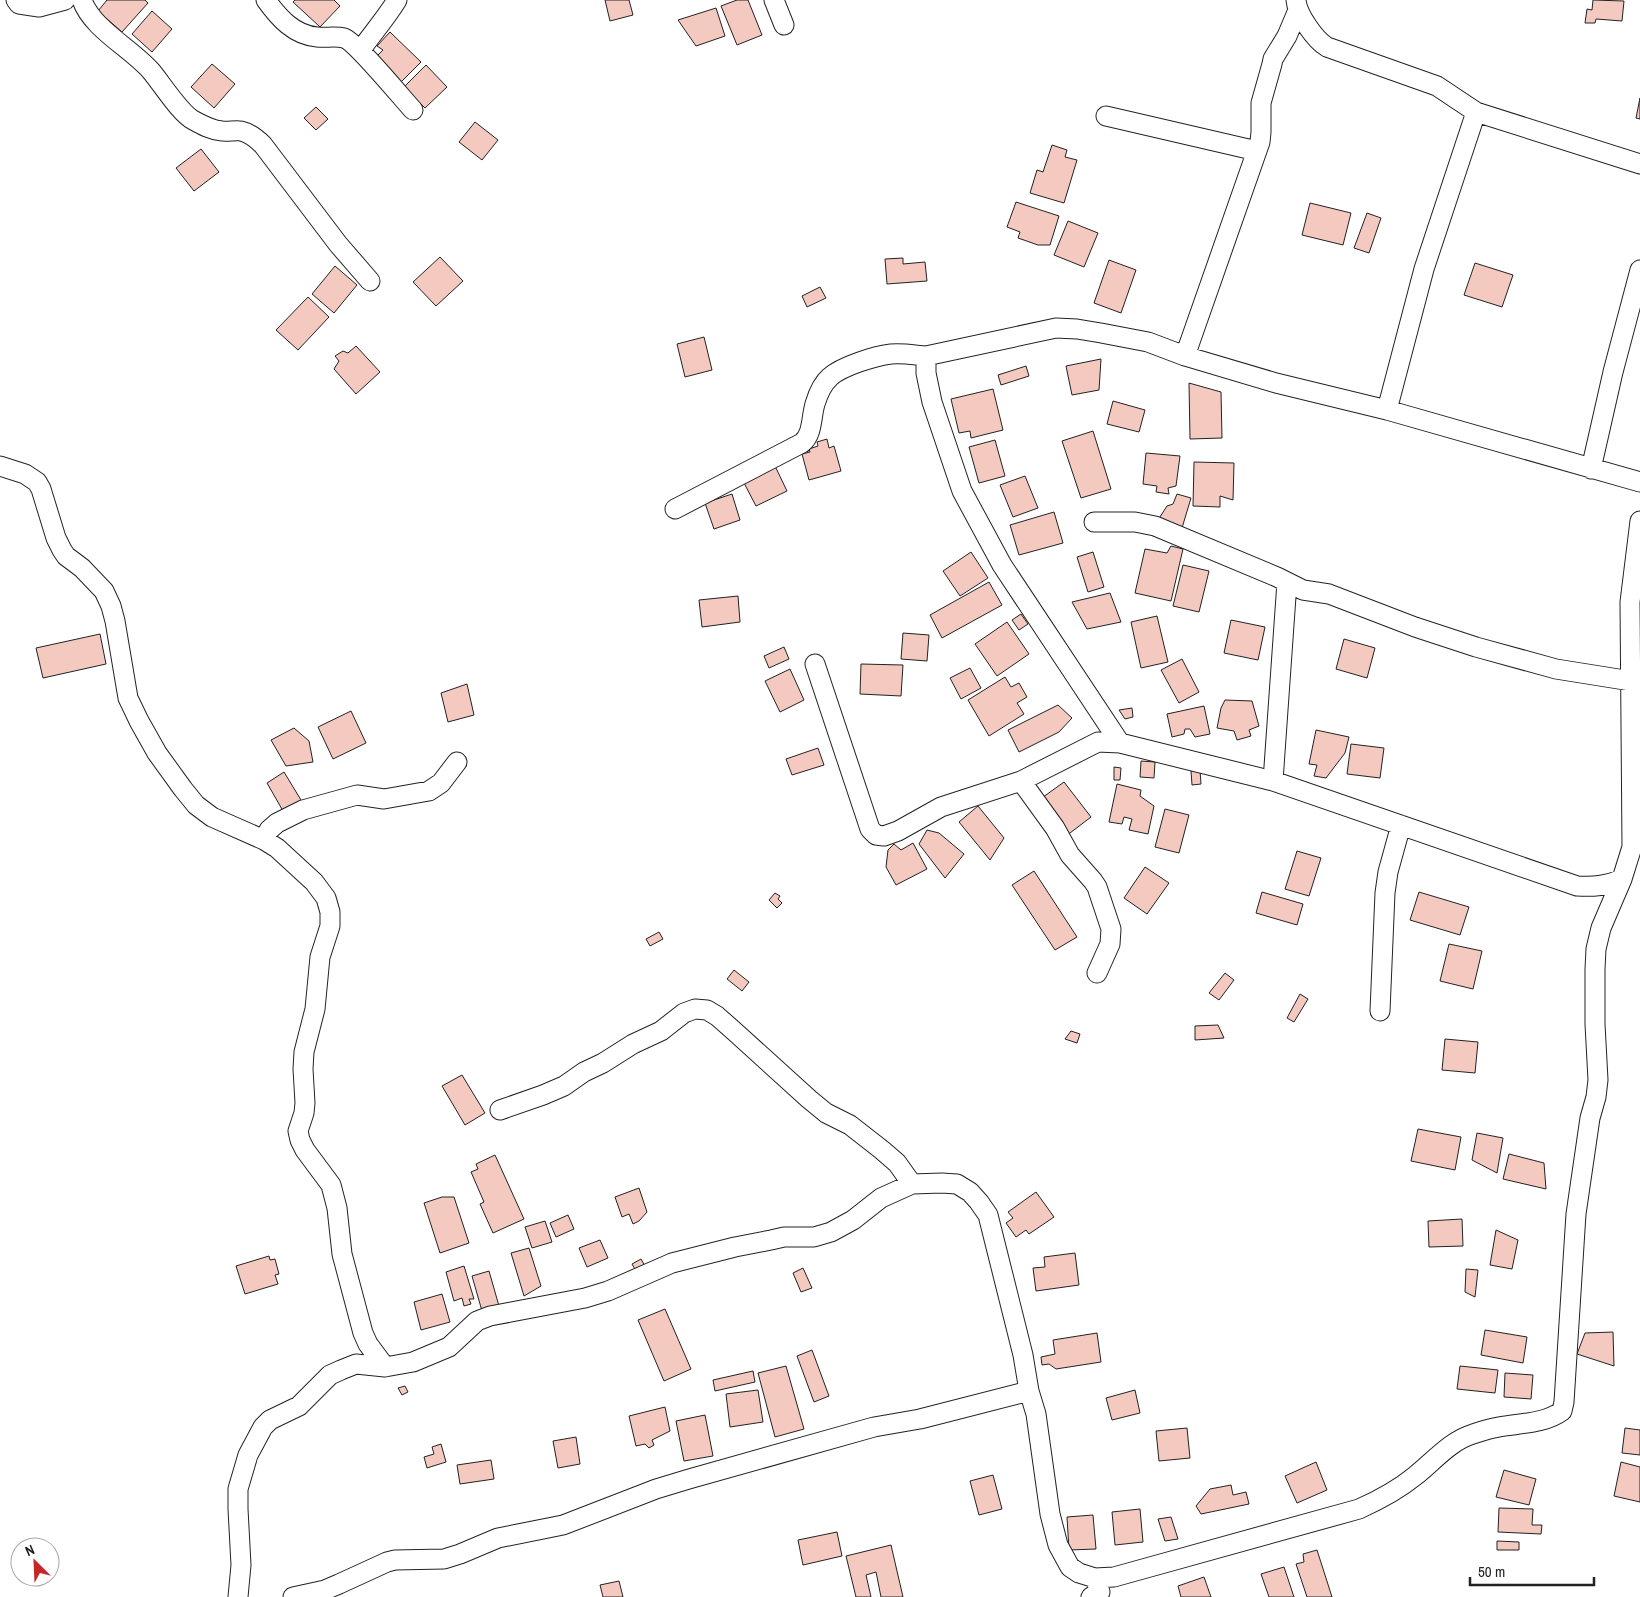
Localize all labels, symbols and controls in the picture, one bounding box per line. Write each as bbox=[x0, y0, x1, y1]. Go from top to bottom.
north arrow bbox=[10, 1537, 60, 1587]
text: N bbox=[22, 1540, 37, 1560]
scale bar bbox=[1470, 1554, 1594, 1586]
text: 50 m bbox=[1478, 1561, 1505, 1582]

